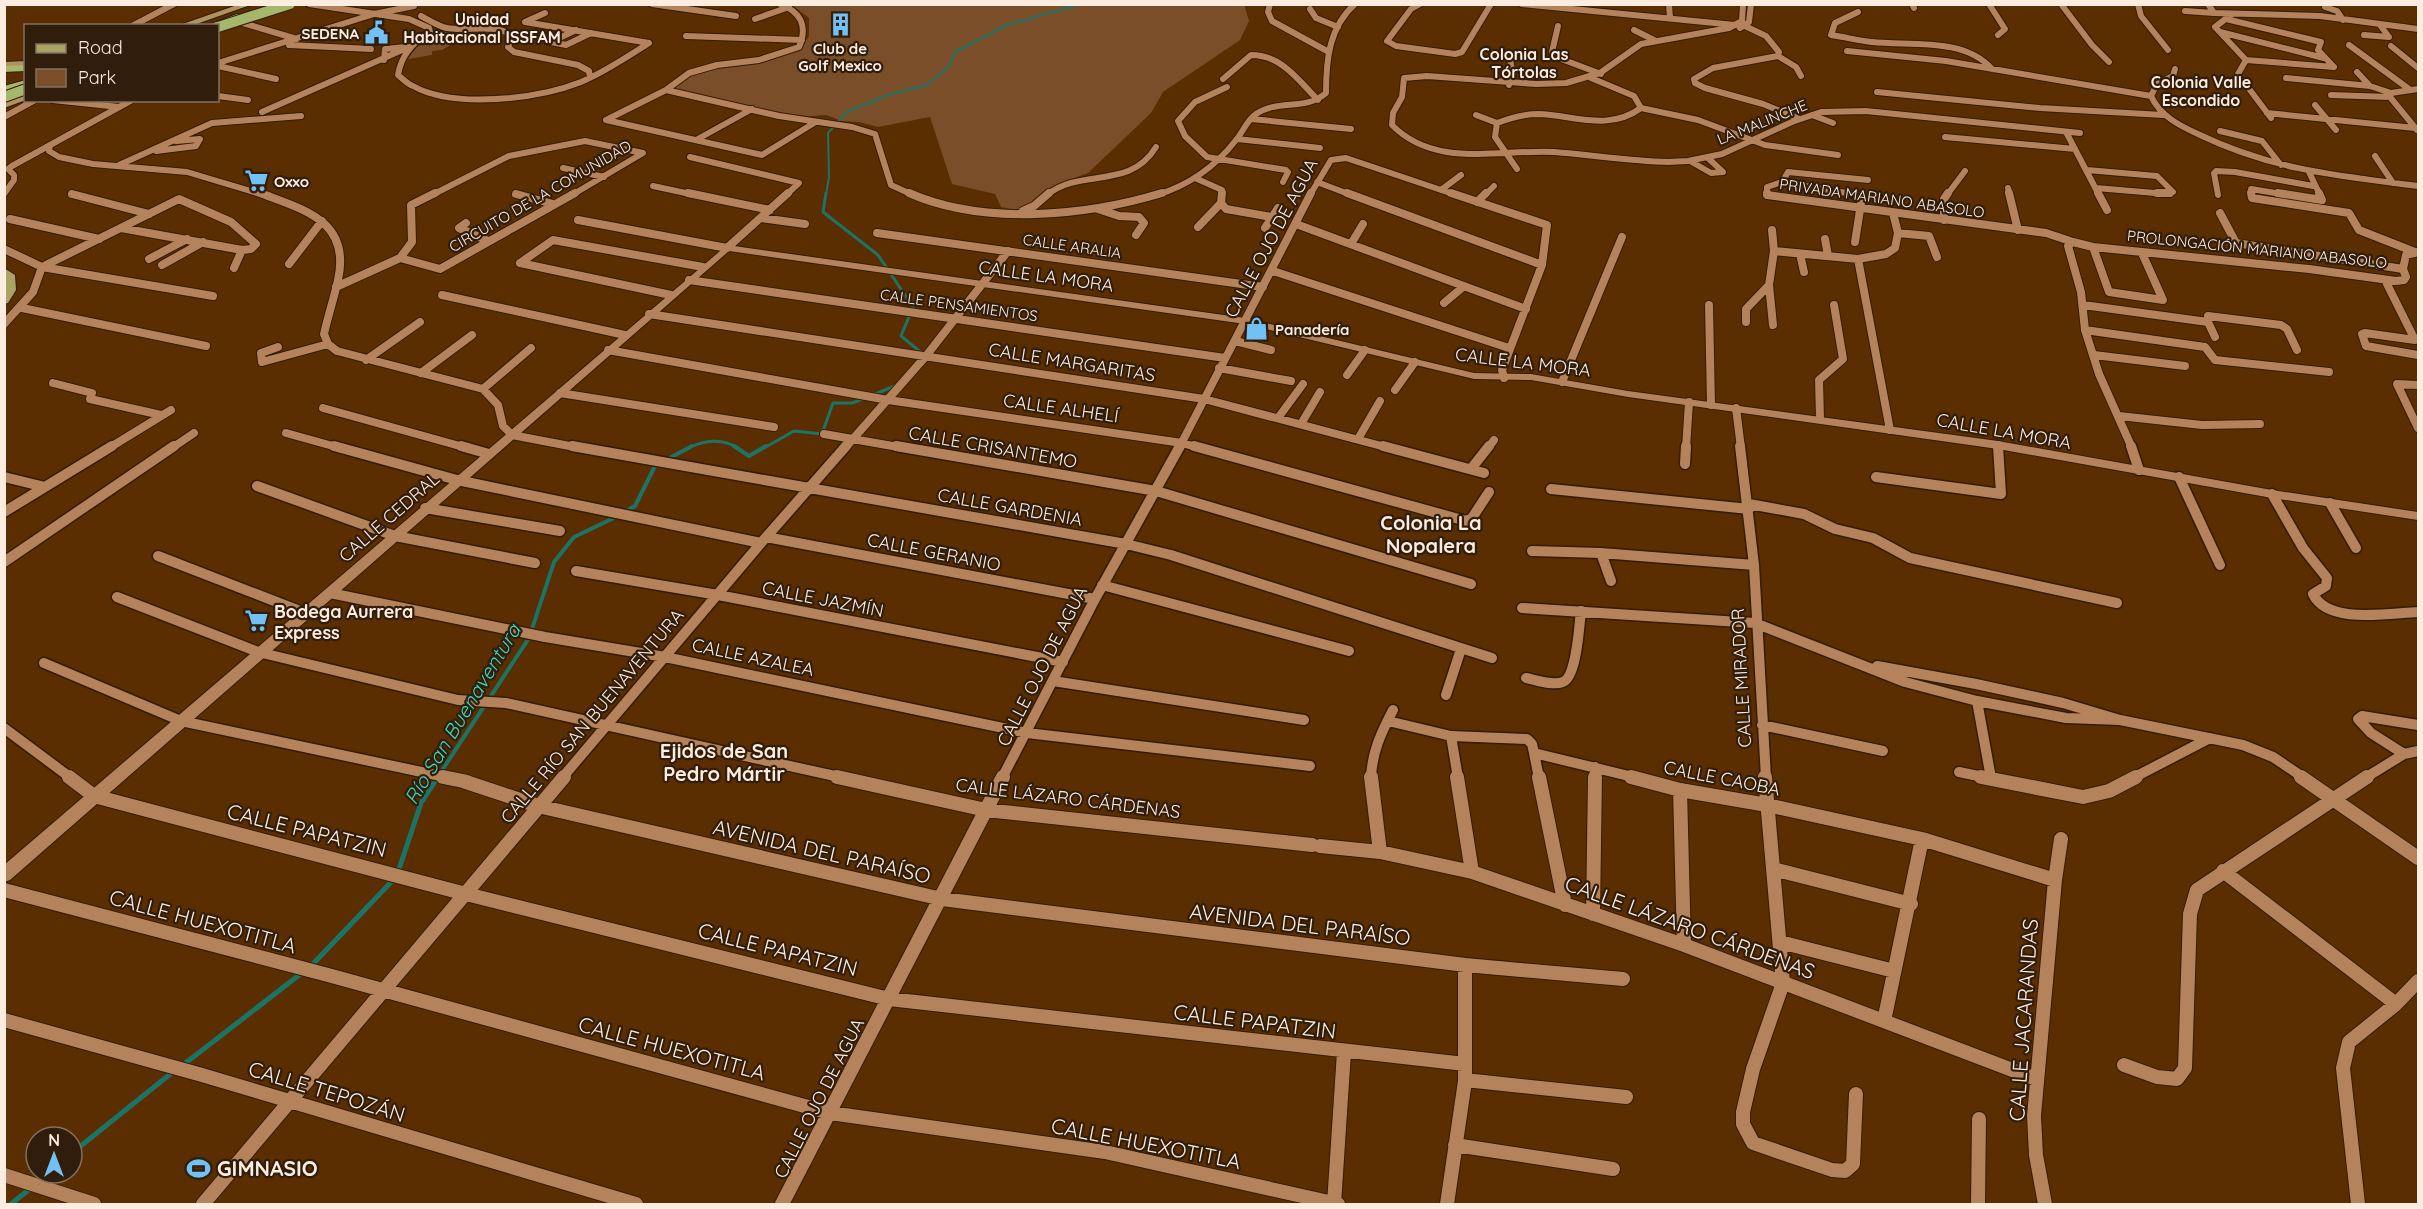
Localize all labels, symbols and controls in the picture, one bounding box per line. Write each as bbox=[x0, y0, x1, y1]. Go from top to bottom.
district label: Unidad Habitacional ISSFAM bbox=[403, 9, 561, 47]
building icon: Club de Golf Mexico bbox=[827, 11, 853, 37]
public building icon: SEDENA bbox=[364, 20, 390, 46]
legend bbox=[24, 24, 219, 102]
place label: SEDENA bbox=[302, 24, 359, 43]
text: Road bbox=[78, 36, 123, 59]
place label: Club de Golf Mexico bbox=[798, 39, 882, 75]
district label: Colonia Las Tórtolas bbox=[1480, 44, 1569, 82]
text: Park bbox=[78, 66, 116, 89]
district label: Colonia Valle Escondido bbox=[2151, 72, 2251, 110]
street label: LA MALINCHE bbox=[1714, 95, 1810, 149]
street label: CIRCUITO DE LA COMUNIDAD bbox=[445, 136, 635, 256]
street label: CALLE OJO DE AGUA bbox=[1219, 154, 1323, 321]
supermarket icon: Oxxo bbox=[243, 168, 269, 194]
place label: Oxxo bbox=[274, 172, 309, 191]
street label: PRIVADA MARIANO ABASOLO bbox=[1778, 174, 1986, 222]
street label: PROLONGACIÓN MARIANO ABASOLO bbox=[2126, 226, 2388, 272]
street label: CALLE ARALIA bbox=[1022, 230, 1123, 262]
street label: CALLE LA MORA bbox=[977, 255, 1115, 297]
street label: CALLE PENSAMIENTOS bbox=[879, 285, 1039, 325]
shop icon: Panadería bbox=[1244, 316, 1270, 342]
place label: Panadería bbox=[1275, 320, 1350, 339]
street label: CALLE MARGARITAS bbox=[987, 337, 1157, 387]
street label: CALLE LA MORA bbox=[1454, 342, 1592, 382]
street label: CALLE ALHELÍ bbox=[1002, 389, 1121, 428]
street label: CALLE LA MORA bbox=[1935, 408, 2073, 454]
street label: CALLE CRISANTEMO bbox=[907, 421, 1079, 473]
street label: CALLE CEDRAL bbox=[334, 467, 444, 567]
street label: CALLE GARDENIA bbox=[936, 483, 1084, 531]
district label: Colonia La Nopalera bbox=[1380, 510, 1482, 558]
street label: CALLE GERANIO bbox=[865, 528, 1003, 576]
street label: CALLE JAZMÍN bbox=[760, 576, 886, 622]
street label: CALLE OJO DE AGUA bbox=[992, 582, 1093, 750]
place label: Bodega Aurrera Express bbox=[274, 600, 413, 644]
street label: CALLE RÍO SAN BUENAVENTURA bbox=[495, 604, 689, 828]
supermarket icon: Bodega Aurrera Express bbox=[243, 608, 269, 634]
street label: CALLE MIRADOR bbox=[1726, 608, 1756, 748]
water label: Río San Buenaventura bbox=[398, 618, 527, 809]
street label: CALLE AZALEA bbox=[690, 633, 816, 681]
district label: Ejidos de San Pedro Mártir bbox=[660, 738, 788, 786]
street label: CALLE CAOBA bbox=[1662, 755, 1783, 801]
street label: CALLE LÁZARO CÁRDENAS bbox=[954, 773, 1182, 823]
street label: CALLE PAPATZIN bbox=[225, 798, 389, 862]
street label: AVENIDA DEL PARAÍSO bbox=[711, 813, 933, 889]
street label: CALLE LÁZARO CÁRDENAS bbox=[1562, 870, 1818, 984]
street label: CALLE HUEXOTITLA bbox=[107, 884, 299, 958]
street label: AVENIDA DEL PARAÍSO bbox=[1188, 898, 1412, 950]
street label: CALLE PAPATZIN bbox=[696, 917, 860, 981]
street label: CALLE JACARANDAS bbox=[2003, 918, 2043, 1122]
street label: CALLE PAPATZIN bbox=[1172, 998, 1338, 1044]
street label: CALLE HUEXOTITLA bbox=[576, 1011, 768, 1085]
street label: CALLE OJO DE AGUA bbox=[769, 1014, 870, 1182]
street label: CALLE TEPOZÁN bbox=[245, 1055, 409, 1127]
street label: CALLE HUEXOTITLA bbox=[1049, 1112, 1243, 1174]
north arrow bbox=[24, 1125, 84, 1185]
text: N bbox=[48, 1130, 60, 1150]
sports icon: GIMNASIO bbox=[186, 1155, 212, 1181]
place label: GIMNASIO bbox=[217, 1155, 318, 1181]

